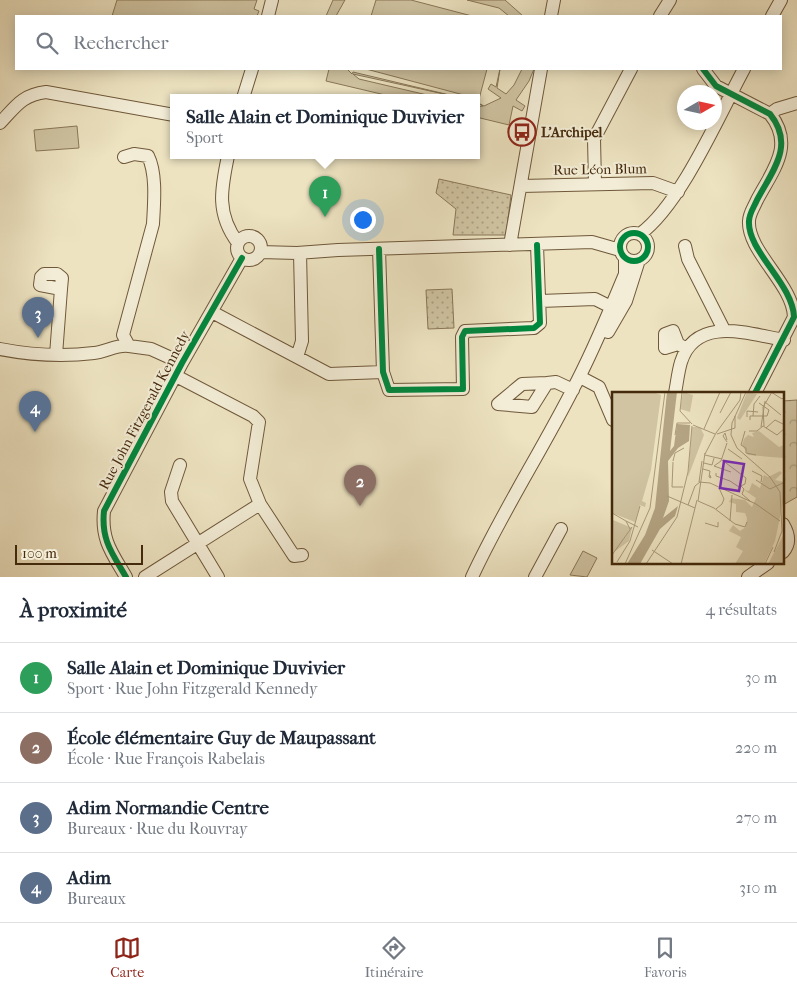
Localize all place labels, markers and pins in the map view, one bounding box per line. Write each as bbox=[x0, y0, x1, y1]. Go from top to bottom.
bus stop icon: L'Archipel bbox=[507, 117, 537, 147]
place label: L'Archipel bbox=[541, 124, 603, 141]
pin: 1 bbox=[309, 176, 341, 217]
pin: 3 bbox=[22, 297, 54, 338]
pin: 4 bbox=[19, 391, 51, 432]
pin: 2 bbox=[344, 465, 376, 506]

